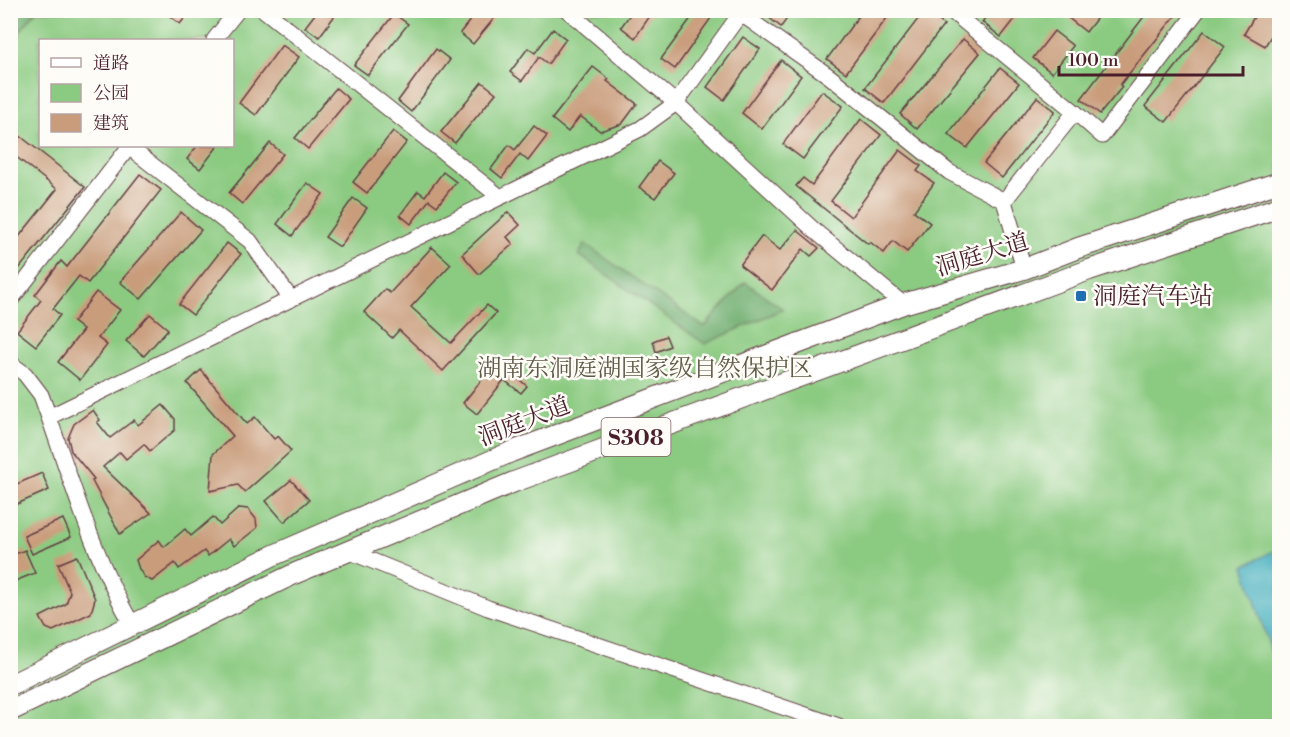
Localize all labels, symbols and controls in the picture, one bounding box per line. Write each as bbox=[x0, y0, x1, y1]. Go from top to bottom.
legend bbox=[39, 39, 234, 147]
scale bar bbox=[1059, 39, 1244, 77]
text: 100 m bbox=[1068, 49, 1119, 72]
text: 道路 bbox=[93, 52, 129, 75]
text: 公园 bbox=[93, 82, 129, 105]
text: 建筑 bbox=[93, 112, 129, 135]
street label: 洞庭大道 bbox=[932, 227, 1033, 283]
place label: 洞庭汽车站 bbox=[1093, 282, 1213, 312]
marker: 洞庭汽车站 bbox=[1074, 289, 1088, 303]
park label: 湖南东洞庭湖国家级自然保护区 bbox=[477, 354, 813, 384]
street label: 洞庭大道 bbox=[474, 391, 575, 453]
road number: S308 bbox=[602, 418, 670, 456]

